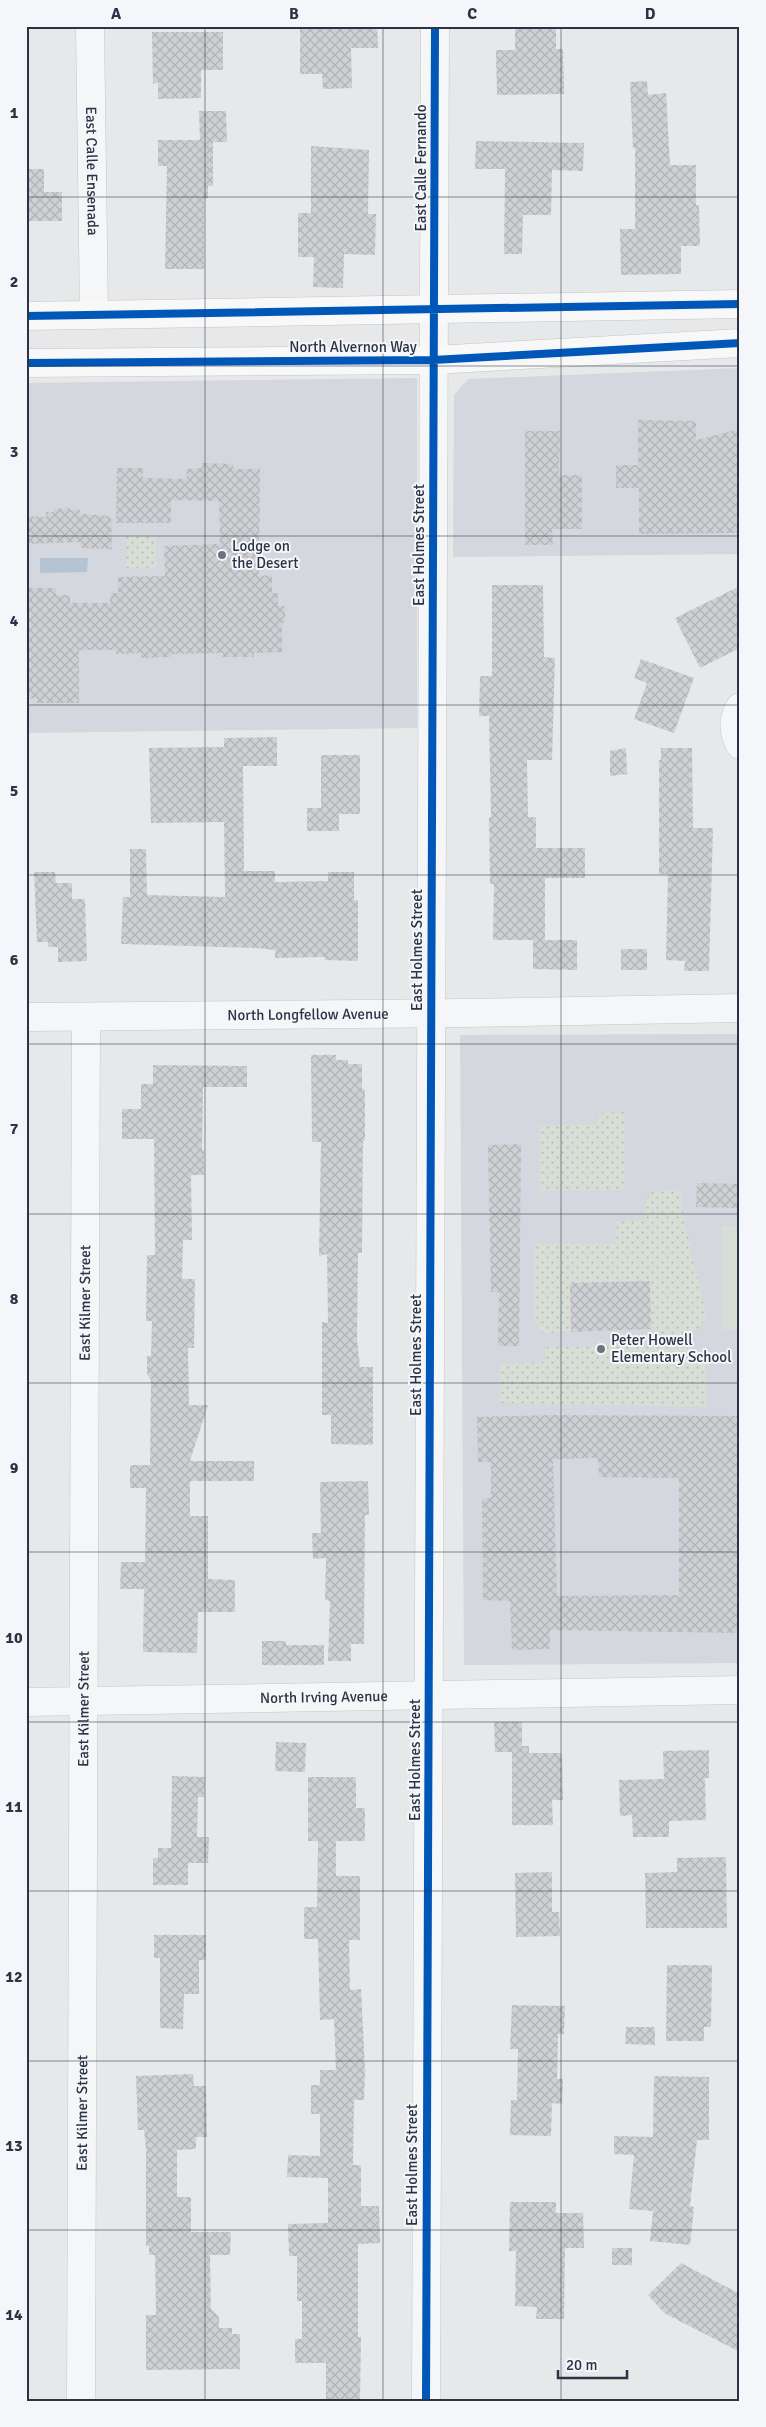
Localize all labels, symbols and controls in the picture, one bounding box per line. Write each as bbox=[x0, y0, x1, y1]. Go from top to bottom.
text: A bbox=[111, 4, 122, 24]
text: B bbox=[289, 4, 299, 24]
text: C bbox=[467, 4, 477, 24]
text: D bbox=[645, 4, 656, 24]
text: 1 bbox=[10, 103, 19, 123]
street label: East Calle Fernando bbox=[412, 104, 430, 232]
street label: East Calle Ensenada bbox=[82, 106, 102, 236]
text: 2 bbox=[10, 272, 18, 292]
street label: North Alvernon Way bbox=[289, 338, 417, 356]
text: 3 bbox=[10, 442, 18, 462]
street label: East Holmes Street bbox=[410, 484, 428, 606]
place label: Lodge on the Desert bbox=[232, 537, 299, 572]
marker: Lodge on the Desert bbox=[216, 549, 228, 561]
text: 4 bbox=[10, 611, 19, 631]
text: 5 bbox=[10, 781, 18, 801]
street label: East Holmes Street bbox=[408, 889, 426, 1011]
text: 6 bbox=[10, 950, 19, 970]
street label: North Longfellow Avenue bbox=[227, 1005, 389, 1024]
text: 7 bbox=[10, 1119, 19, 1139]
street label: East Kilmer Street bbox=[76, 1245, 94, 1361]
text: 8 bbox=[10, 1289, 19, 1309]
street label: East Holmes Street bbox=[407, 1294, 425, 1416]
place label: Peter Howell Elementary School bbox=[611, 1331, 732, 1366]
marker: Peter Howell Elementary School bbox=[595, 1343, 607, 1355]
text: 9 bbox=[10, 1458, 19, 1478]
text: 10 bbox=[5, 1628, 23, 1648]
street label: East Kilmer Street bbox=[74, 1651, 93, 1767]
street label: North Irving Avenue bbox=[260, 1687, 388, 1707]
street label: East Holmes Street bbox=[406, 1699, 424, 1821]
text: 11 bbox=[5, 1797, 23, 1817]
text: 12 bbox=[5, 1967, 23, 1987]
street label: East Kilmer Street bbox=[73, 2055, 91, 2171]
street label: East Holmes Street bbox=[403, 2104, 421, 2226]
text: 13 bbox=[5, 2136, 23, 2156]
text: 14 bbox=[5, 2305, 23, 2325]
scale bar bbox=[558, 2347, 627, 2379]
text: 20 m bbox=[566, 2356, 597, 2374]

